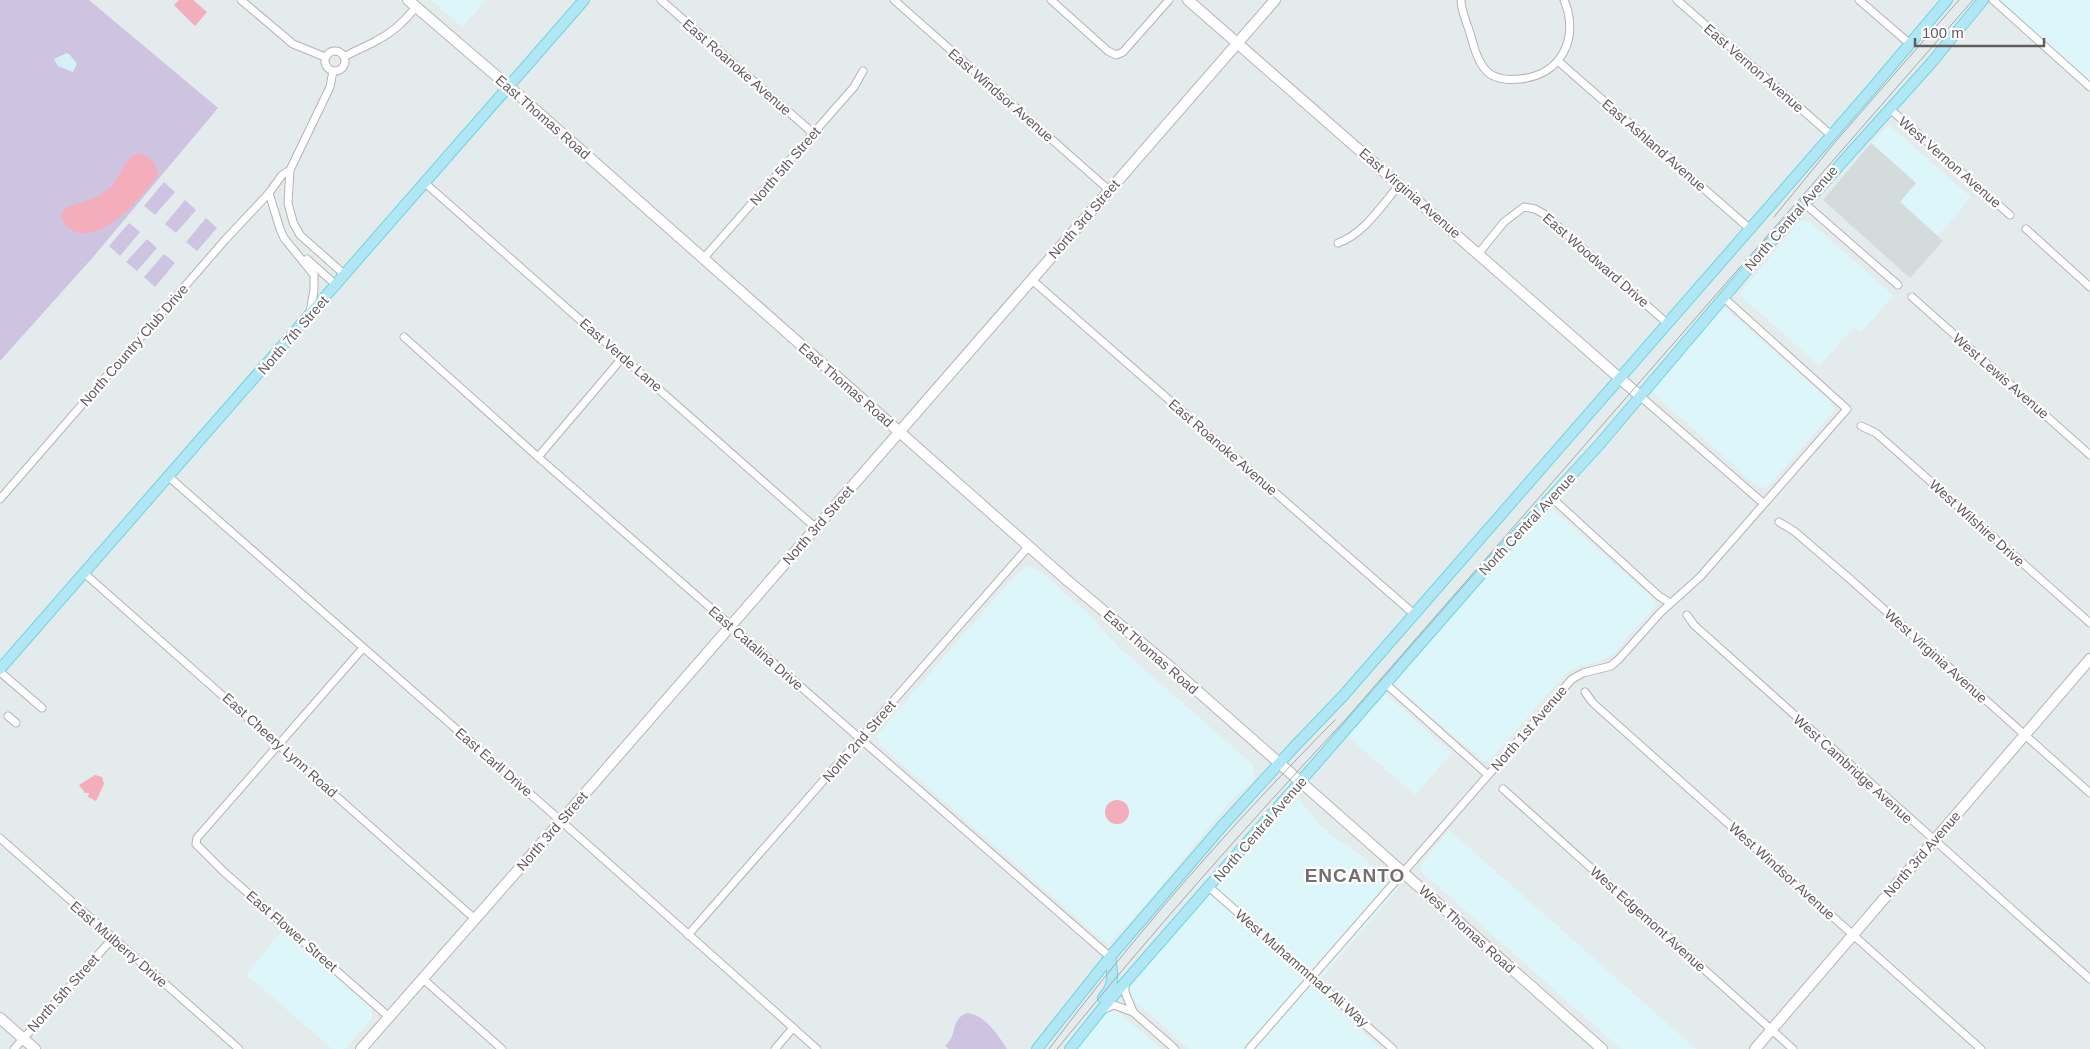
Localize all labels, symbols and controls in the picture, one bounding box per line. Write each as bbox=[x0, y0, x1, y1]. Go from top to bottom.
scale bar bbox=[1915, 15, 2044, 47]
street label: East Roanoke Avenue bbox=[680, 16, 795, 119]
street label: East Vernon Avenue bbox=[1701, 20, 1807, 116]
text: 100 m bbox=[1922, 24, 1964, 41]
street label: East Windsor Avenue bbox=[945, 45, 1057, 145]
street label: East Thomas Road bbox=[493, 72, 593, 162]
street label: East Ashland Avenue bbox=[1599, 96, 1709, 194]
street label: West Vernon Avenue bbox=[1896, 113, 2005, 211]
street label: North 5th Street bbox=[747, 123, 824, 209]
street label: East Virginia Avenue bbox=[1356, 145, 1464, 241]
street label: North Central Avenue bbox=[1741, 162, 1841, 274]
street label: North 3rd Street bbox=[1045, 176, 1123, 262]
street label: East Woodward Drive bbox=[1540, 210, 1652, 310]
street label: North Country Club Drive bbox=[77, 281, 191, 409]
street label: North 7th Street bbox=[255, 292, 332, 378]
street label: East Verde Lane bbox=[577, 315, 665, 395]
street label: West Lewis Avenue bbox=[1950, 330, 2052, 422]
street label: East Thomas Road bbox=[796, 340, 896, 430]
street label: East Roanoke Avenue bbox=[1166, 396, 1281, 499]
street label: North Central Avenue bbox=[1476, 470, 1579, 578]
street label: West Wilshire Drive bbox=[1926, 476, 2028, 570]
street label: North 3rd Street bbox=[779, 482, 857, 568]
street label: East Catalina Drive bbox=[706, 603, 807, 693]
street label: West Virginia Avenue bbox=[1881, 606, 1991, 706]
street label: East Thomas Road bbox=[1101, 607, 1201, 697]
street label: North 1st Avenue bbox=[1488, 682, 1570, 774]
street label: East Cheery Lynn Road bbox=[220, 689, 340, 801]
street label: North 2nd Street bbox=[819, 697, 899, 785]
street label: West Cambridge Avenue bbox=[1790, 711, 1916, 827]
street label: East Earll Drive bbox=[452, 724, 536, 800]
street label: North Central Avenue bbox=[1210, 773, 1310, 885]
street label: North 3rd Street bbox=[513, 788, 591, 874]
street label: North 3rd Avenue bbox=[1880, 808, 1964, 900]
street label: West Windsor Avenue bbox=[1726, 819, 1838, 923]
street label: West Edgemont Avenue bbox=[1587, 863, 1709, 975]
district label: ENCANTO bbox=[1305, 865, 1405, 886]
street label: West Thomas Road bbox=[1416, 882, 1518, 976]
street label: East Flower Street bbox=[243, 887, 341, 975]
street label: East Mulberry Drive bbox=[67, 898, 171, 990]
street label: West Muhammmad Ali Way bbox=[1232, 906, 1372, 1030]
street label: North 5th Street bbox=[24, 951, 102, 1035]

